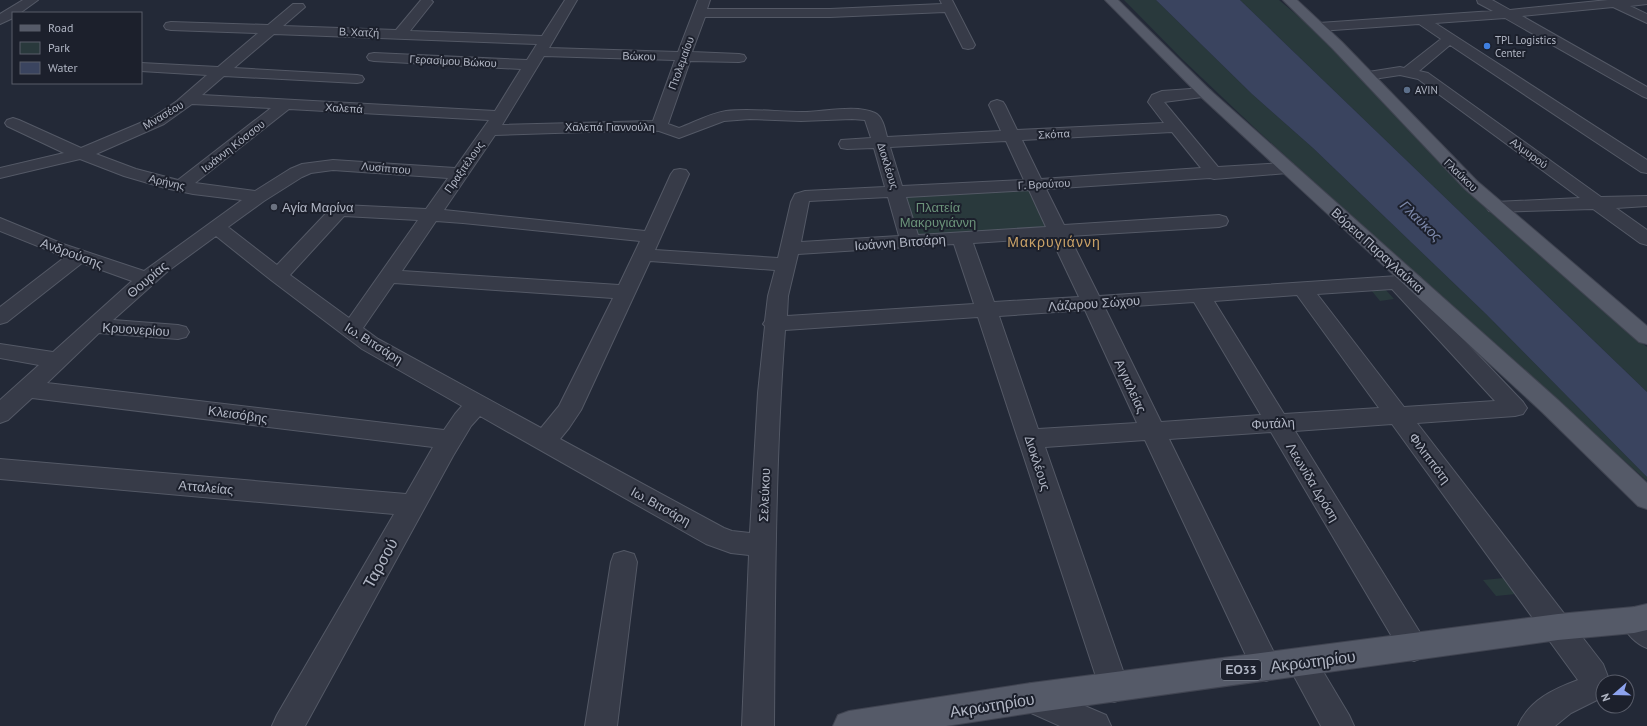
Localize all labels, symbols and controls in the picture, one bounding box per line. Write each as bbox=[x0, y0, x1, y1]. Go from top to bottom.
legend bbox=[12, 12, 142, 84]
text: Road bbox=[48, 20, 73, 35]
street label: Β. Χατζή bbox=[339, 24, 379, 40]
place label: TPL Logistics Center bbox=[1495, 33, 1556, 60]
street label: Πτολεμαίου bbox=[665, 35, 697, 91]
text: Park bbox=[48, 40, 70, 55]
marker: TPL Logistics Center bbox=[1482, 41, 1492, 51]
street label: Βώκου bbox=[622, 48, 656, 64]
street label: Γερασίμου Βώκου bbox=[409, 52, 497, 70]
text: Water bbox=[48, 60, 78, 75]
place label: AVIN bbox=[1415, 83, 1438, 97]
marker: AVIN bbox=[1402, 85, 1412, 95]
street label: Μνασέου bbox=[140, 97, 186, 133]
street label: Χαλεπά bbox=[325, 100, 364, 116]
street label: Ιωάννη Κόσσου bbox=[198, 117, 268, 175]
street label: Χαλεπά Γιαννούλη bbox=[565, 120, 655, 134]
street label: Σκόπα bbox=[1038, 126, 1071, 142]
street label: Αλμυρού bbox=[1507, 135, 1551, 171]
street label: Πραξιτέλους bbox=[441, 138, 487, 196]
street label: Διοκλέους bbox=[874, 141, 902, 191]
street label: Γλαύκου bbox=[1441, 156, 1481, 194]
street label: Λυσίππου bbox=[361, 159, 411, 177]
street label: Αρήνης bbox=[148, 171, 186, 193]
street label: Γ. Βρούτου bbox=[1017, 176, 1071, 192]
water label: Γλαύκος bbox=[1396, 197, 1446, 246]
place label: Αγία Μαρίνα bbox=[282, 199, 354, 216]
park label: Πλατεία Μακρυγιάννη bbox=[900, 199, 976, 231]
marker: Αγία Μαρίνα bbox=[269, 202, 279, 212]
street label: Βόρεια Παραγλαύκια bbox=[1328, 204, 1428, 297]
street label: Ιωάννη Βιτσάρη bbox=[854, 231, 946, 254]
district label: Μακρυγιάννη bbox=[1007, 233, 1101, 251]
street label: Ανδρούσης bbox=[38, 234, 105, 273]
street label: Θουρίας bbox=[123, 257, 171, 301]
street label: Λάζαρου Σώχου bbox=[1047, 292, 1141, 315]
street label: Κρυονερίου bbox=[102, 319, 170, 340]
street label: Ιω. Βιτσάρη bbox=[341, 319, 406, 368]
street label: Αιγιαλείας bbox=[1111, 357, 1150, 416]
street label: Κλεισόβης bbox=[207, 402, 269, 427]
street label: Φυτάλη bbox=[1251, 414, 1295, 433]
street label: Φιλιππότη bbox=[1405, 429, 1454, 487]
street label: Διοκλέους bbox=[1021, 433, 1054, 493]
street label: Λεωνίδα Δρόση bbox=[1282, 440, 1343, 525]
street label: Σελεύκου bbox=[755, 468, 774, 522]
street label: Ατταλείας bbox=[178, 477, 234, 498]
street label: Ιω. Βιτσάρη bbox=[628, 483, 694, 530]
street label: Ταρσού bbox=[358, 535, 402, 591]
street label: Ακρωτηρίου bbox=[1269, 646, 1357, 676]
road number: ΕΟ33 bbox=[1221, 660, 1261, 680]
north arrow bbox=[1595, 674, 1635, 714]
street label: Ακρωτηρίου bbox=[948, 688, 1036, 722]
text: N bbox=[1598, 692, 1613, 703]

